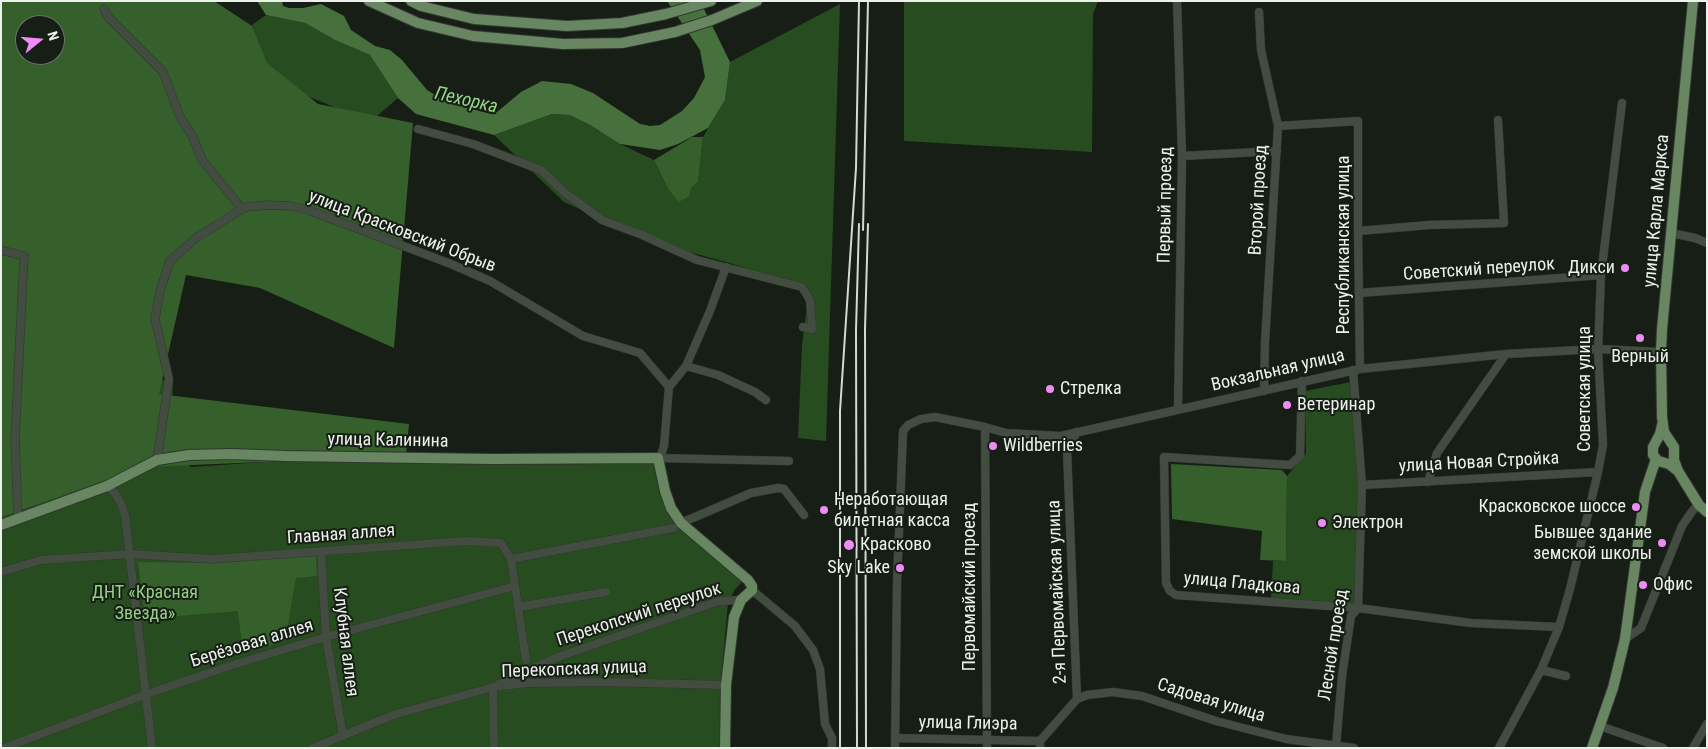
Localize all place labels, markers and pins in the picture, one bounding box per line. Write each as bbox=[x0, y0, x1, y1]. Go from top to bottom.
place label: Дикси bbox=[1568, 257, 1615, 279]
marker: Дикси bbox=[1619, 262, 1631, 274]
marker: Верный bbox=[1634, 332, 1646, 344]
place label: Верный bbox=[1611, 346, 1669, 368]
place label: Стрелка bbox=[1060, 378, 1122, 400]
marker: Стрелка bbox=[1044, 383, 1056, 395]
place label: Ветеринар bbox=[1297, 394, 1375, 416]
marker: Ветеринар bbox=[1281, 399, 1293, 411]
place label: Wildberries bbox=[1003, 435, 1083, 457]
marker: Wildberries bbox=[987, 440, 999, 452]
place label: Неработающая билетная касса bbox=[834, 489, 950, 532]
place label: Красковское шоссе bbox=[1479, 496, 1626, 518]
marker: Красковское шоссе bbox=[1630, 501, 1642, 513]
marker: Неработающая билетная касса bbox=[818, 504, 830, 516]
place label: Электрон bbox=[1332, 512, 1403, 534]
marker: Электрон bbox=[1316, 517, 1328, 529]
place label: Бывшее здание земской школы bbox=[1533, 522, 1652, 564]
place label: Красково bbox=[860, 534, 931, 556]
marker: Бывшее здание земской школы bbox=[1656, 537, 1668, 549]
marker: Красково bbox=[842, 538, 856, 552]
place label: Sky Lake bbox=[827, 557, 890, 579]
marker: Sky Lake bbox=[894, 562, 906, 574]
place label: Офис bbox=[1653, 574, 1693, 596]
marker: Офис bbox=[1637, 579, 1649, 591]

